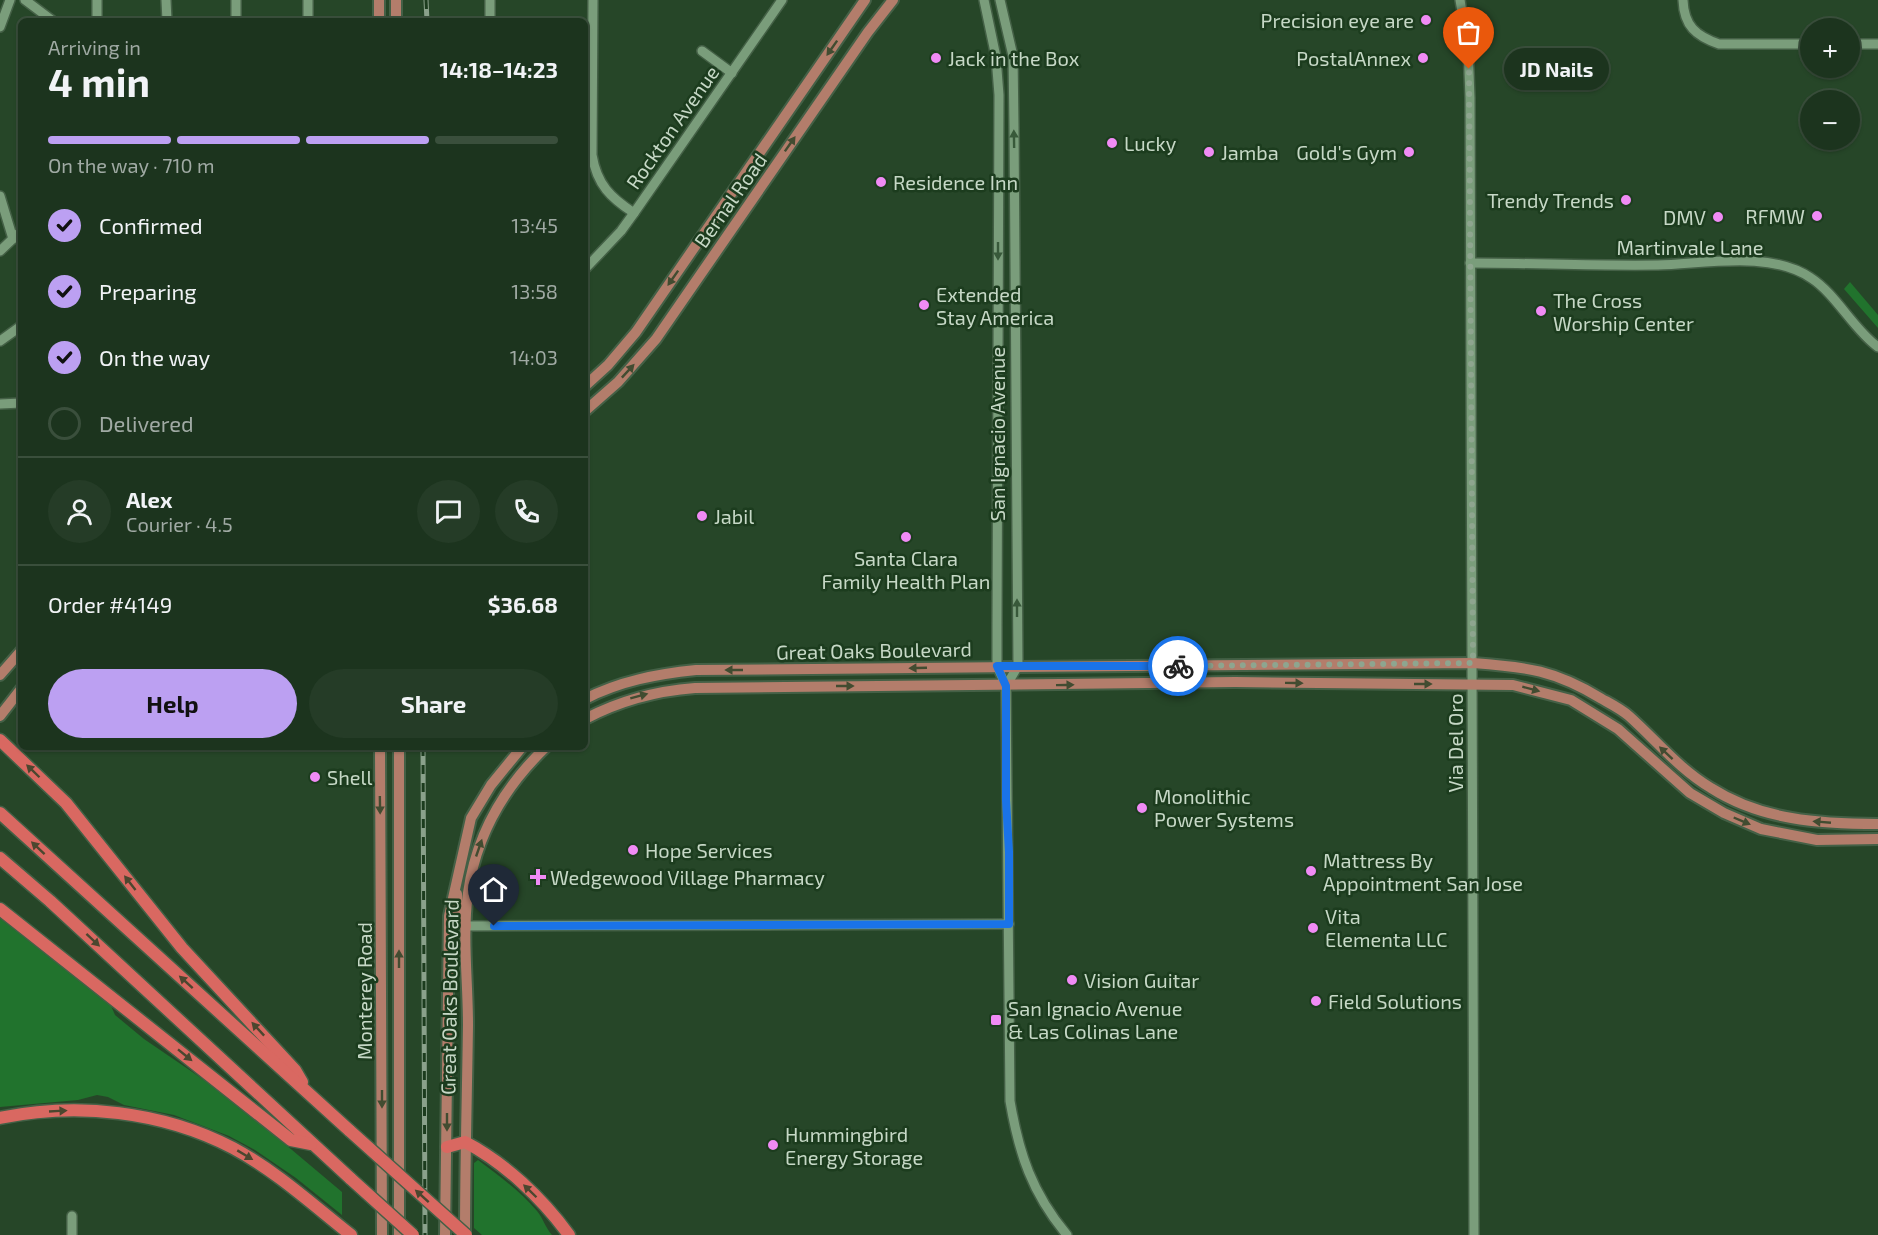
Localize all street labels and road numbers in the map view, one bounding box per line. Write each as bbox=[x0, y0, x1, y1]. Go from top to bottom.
street label: Rockton Avenue bbox=[621, 61, 723, 193]
street label: Bernal Road bbox=[689, 148, 771, 252]
street label: Martinvale Lane bbox=[1617, 235, 1763, 259]
street label: San Ignacio Avenue bbox=[985, 347, 1009, 521]
street label: Great Oaks Boulevard bbox=[776, 636, 972, 664]
street label: Via Del Oro bbox=[1443, 694, 1467, 792]
street label: Great Oaks Boulevard bbox=[435, 899, 463, 1095]
street label: Monterey Road bbox=[352, 922, 376, 1060]

